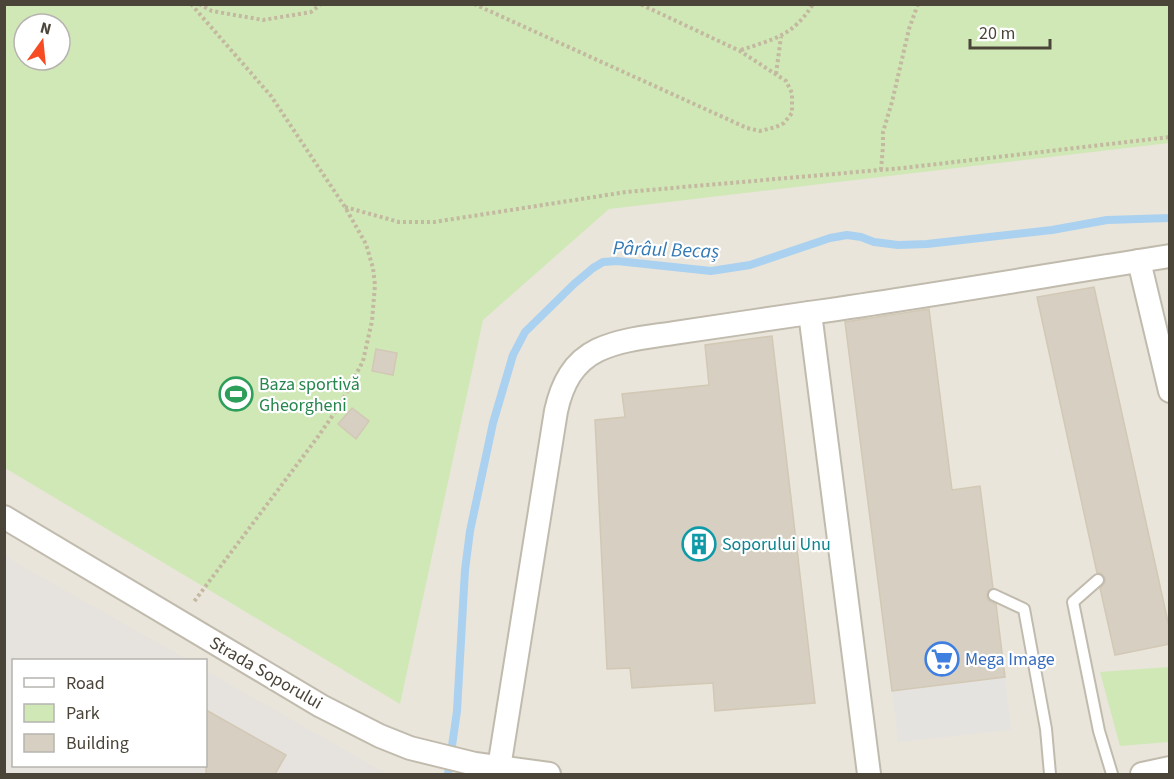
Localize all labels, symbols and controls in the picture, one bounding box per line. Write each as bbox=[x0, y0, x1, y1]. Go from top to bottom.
north arrow bbox=[12, 12, 72, 72]
scale bar bbox=[970, 12, 1050, 50]
text: N bbox=[38, 16, 54, 40]
text: 20 m bbox=[979, 21, 1015, 46]
water label: Pârâul Becaș bbox=[612, 234, 720, 266]
place label: Baza sportivă Gheorgheni bbox=[259, 372, 360, 418]
sports icon: Baza sportivă Gheorgheni bbox=[218, 376, 254, 412]
building icon: Soporului Unu bbox=[681, 526, 717, 562]
place label: Soporului Unu bbox=[722, 532, 831, 557]
street label: Strada Soporului bbox=[205, 630, 327, 716]
supermarket icon: Mega Image bbox=[924, 641, 960, 677]
place label: Mega Image bbox=[965, 647, 1055, 672]
legend bbox=[12, 659, 207, 767]
text: Road bbox=[66, 671, 105, 696]
text: Park bbox=[66, 701, 100, 726]
text: Building bbox=[66, 731, 129, 756]

